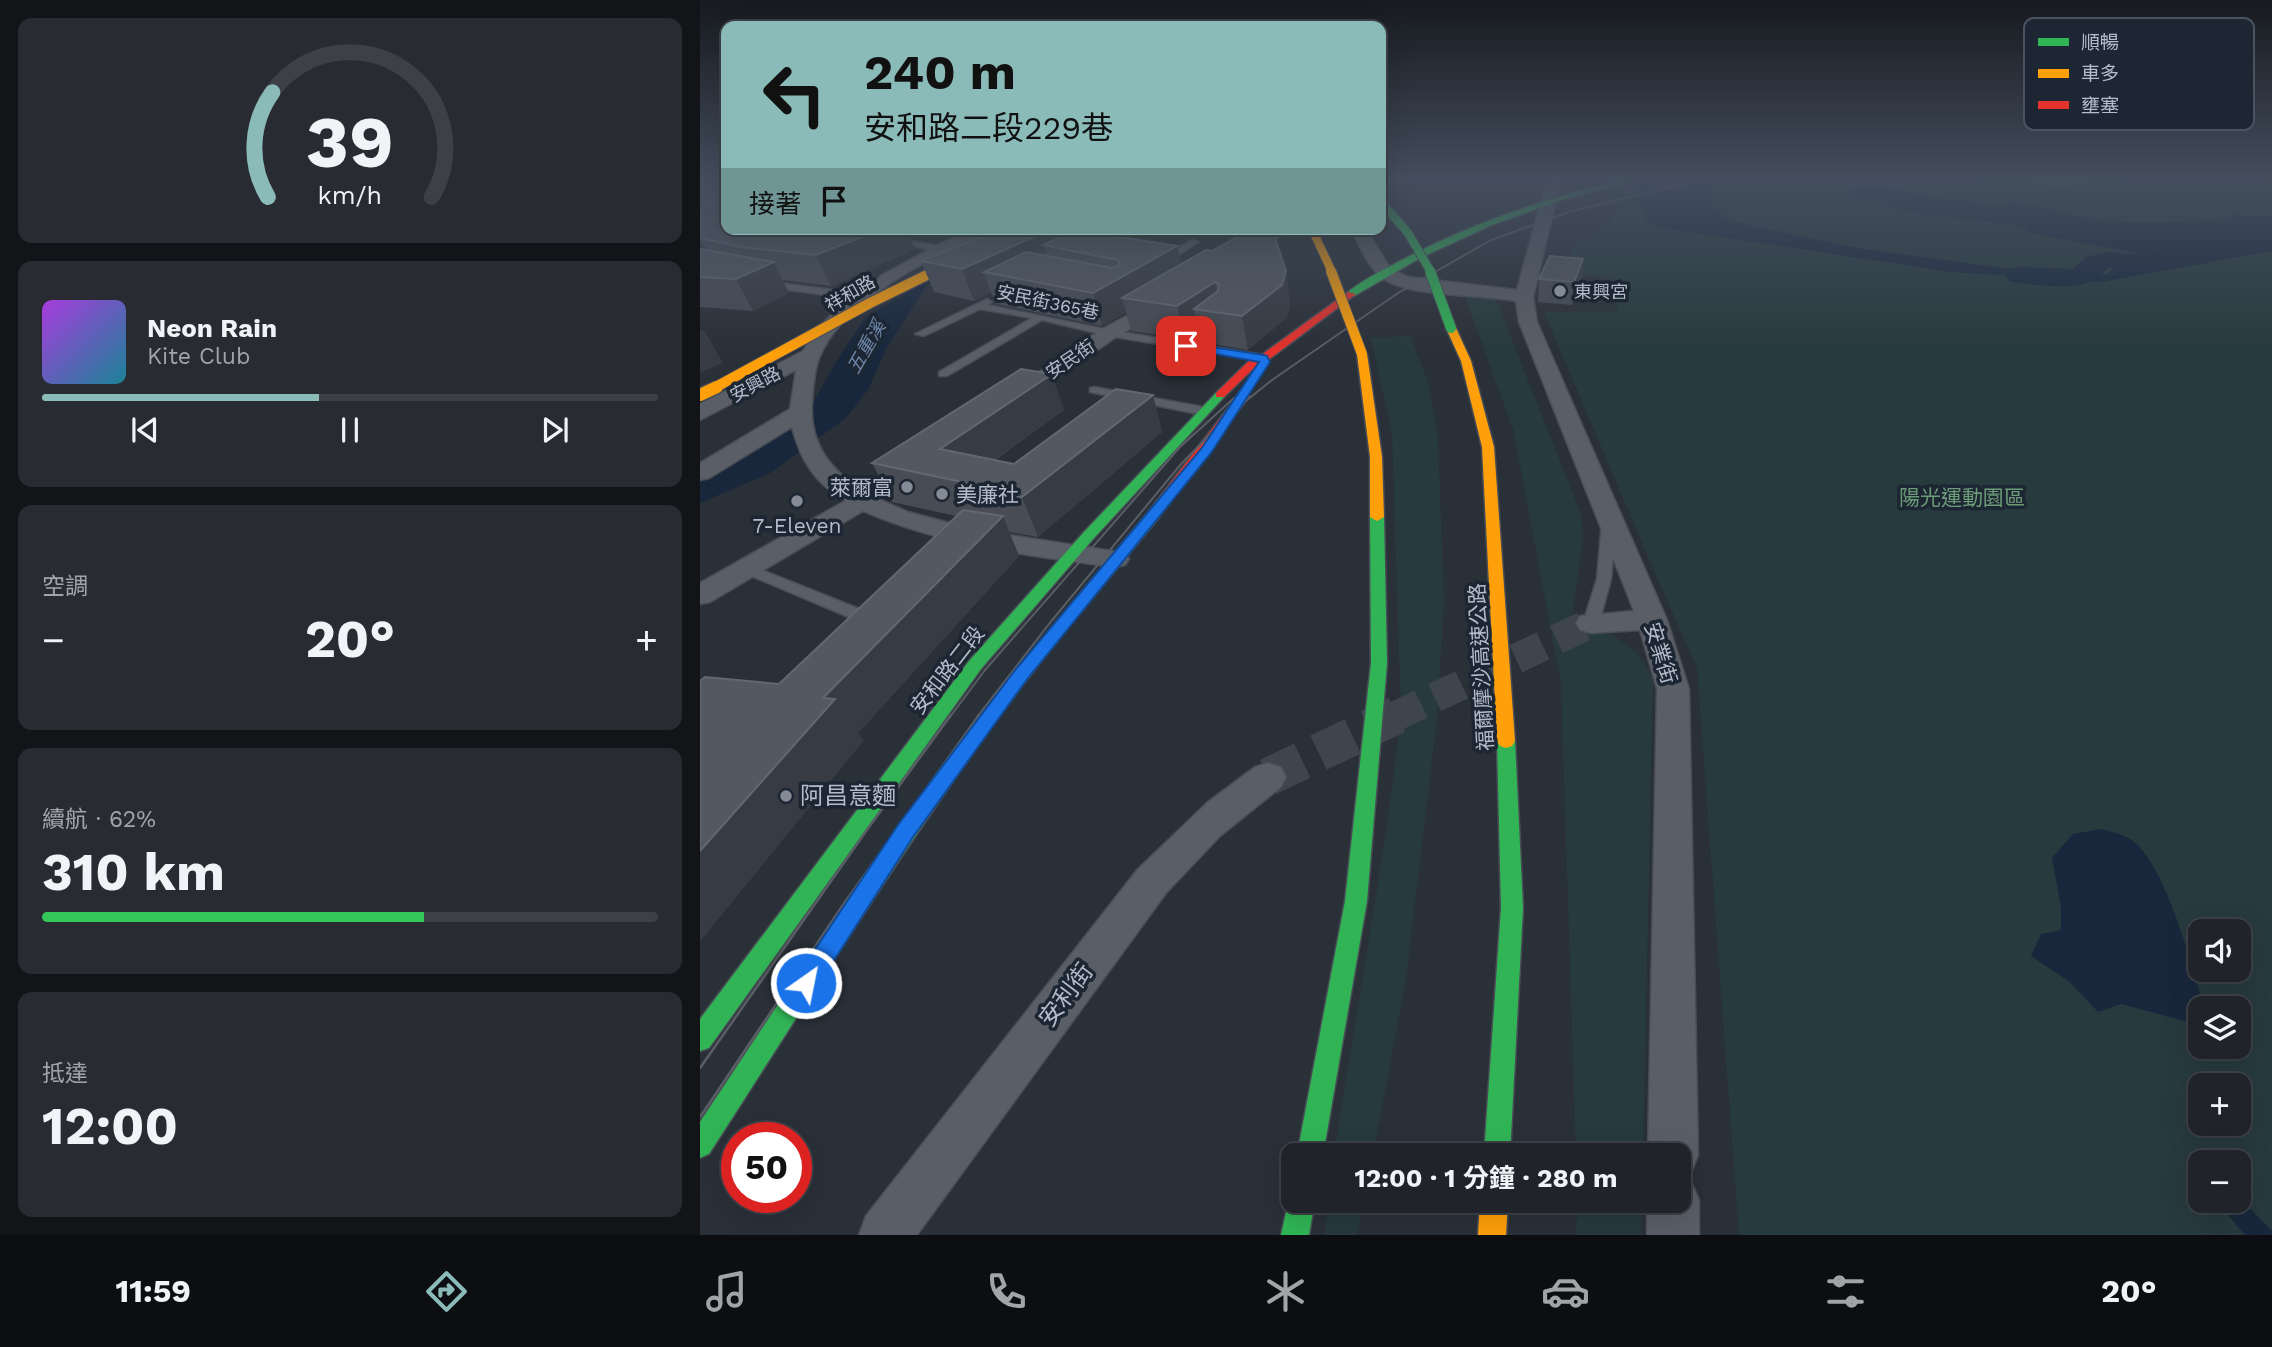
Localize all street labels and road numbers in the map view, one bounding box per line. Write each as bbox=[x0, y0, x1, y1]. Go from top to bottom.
street label: 祥和路 bbox=[821, 270, 879, 316]
street label: 安民街365巷 bbox=[995, 281, 1101, 323]
street label: 安民街 bbox=[1042, 335, 1098, 383]
street label: 安興路 bbox=[726, 362, 784, 406]
street label: 福爾摩沙高速公路 bbox=[1464, 582, 1498, 752]
street label: 安業街 bbox=[1640, 619, 1682, 687]
street label: 安和路二段 bbox=[905, 621, 989, 719]
street label: 安利街 bbox=[1033, 958, 1099, 1032]

